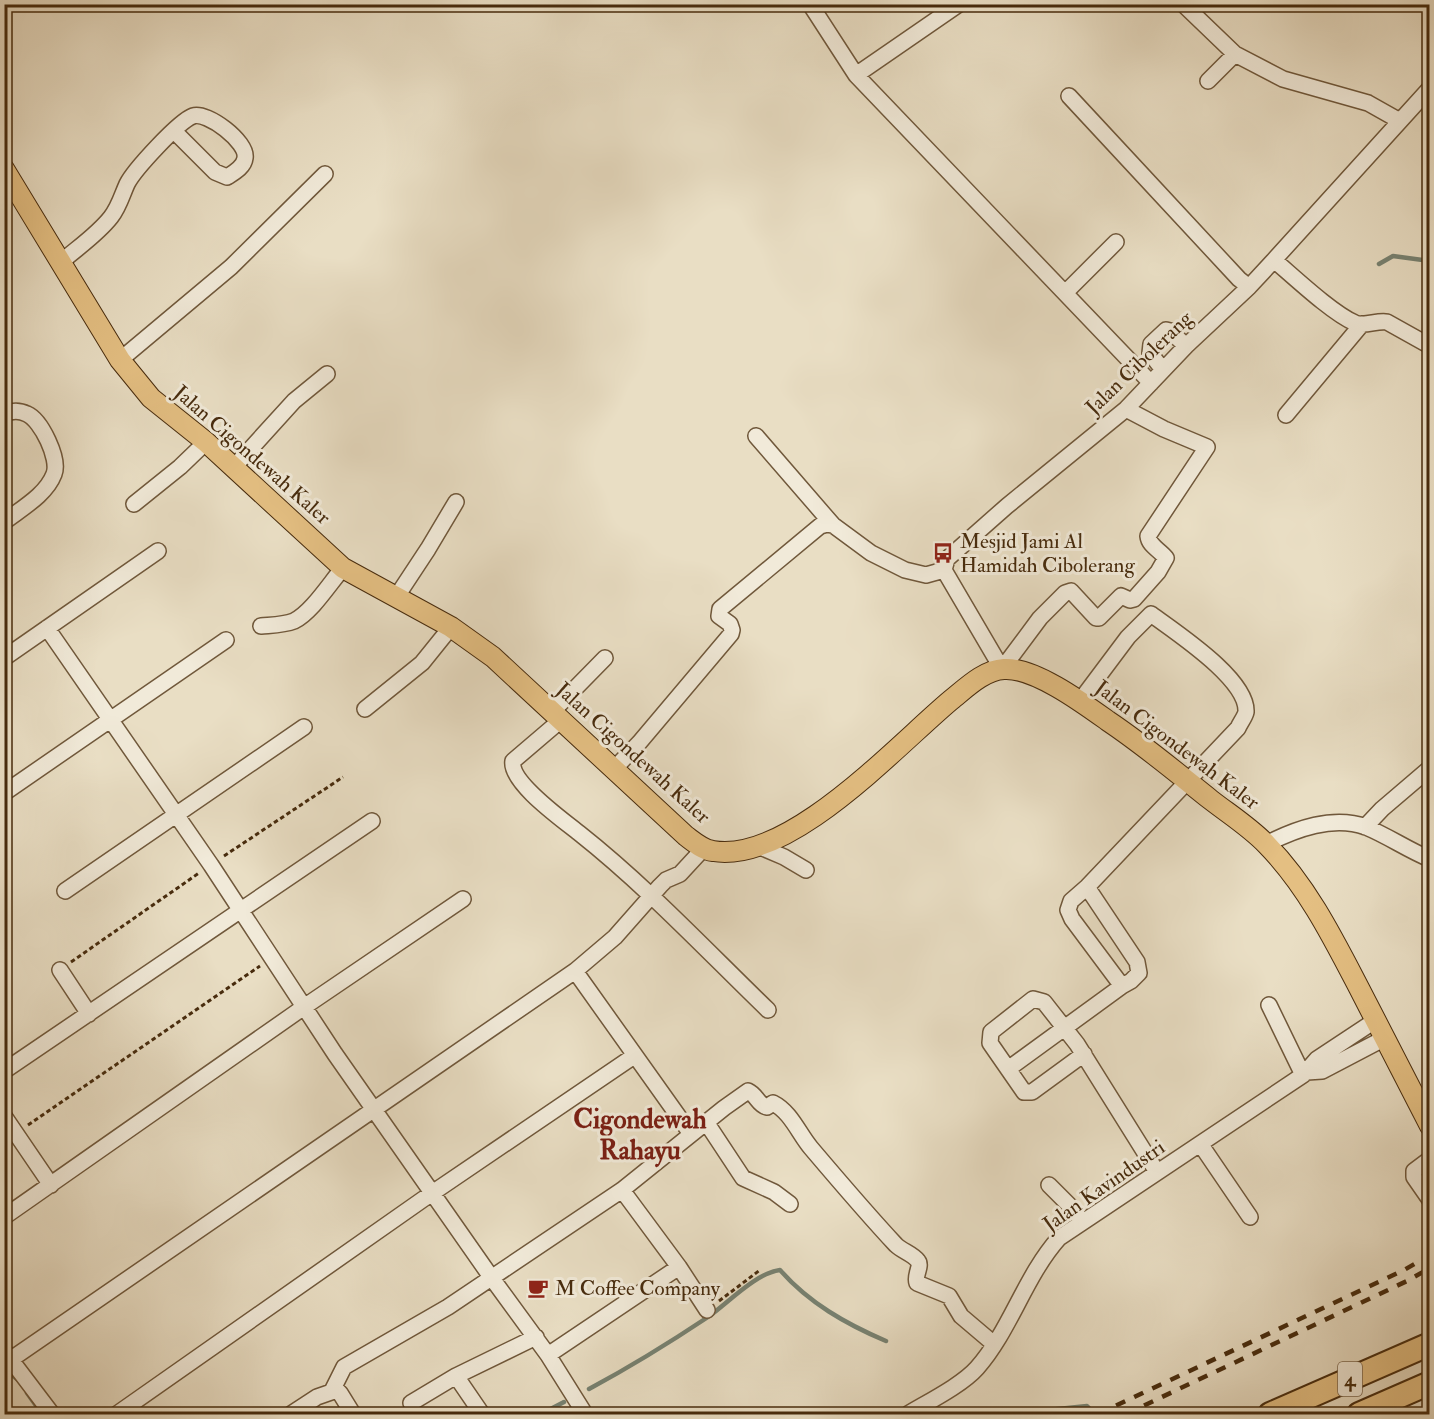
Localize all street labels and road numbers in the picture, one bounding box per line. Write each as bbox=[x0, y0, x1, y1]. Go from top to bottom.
street label: Jalan Cibolerang bbox=[1079, 305, 1199, 422]
street label: Jalan Cigondewah Kaler bbox=[167, 379, 336, 531]
street label: Jalan Cigondewah Kaler bbox=[1089, 674, 1265, 816]
street label: Jalan Cigondewah Kaler bbox=[549, 676, 716, 830]
street label: Jalan Kavindustri bbox=[1037, 1134, 1171, 1239]
road number: 4 bbox=[1338, 1362, 1362, 1396]

